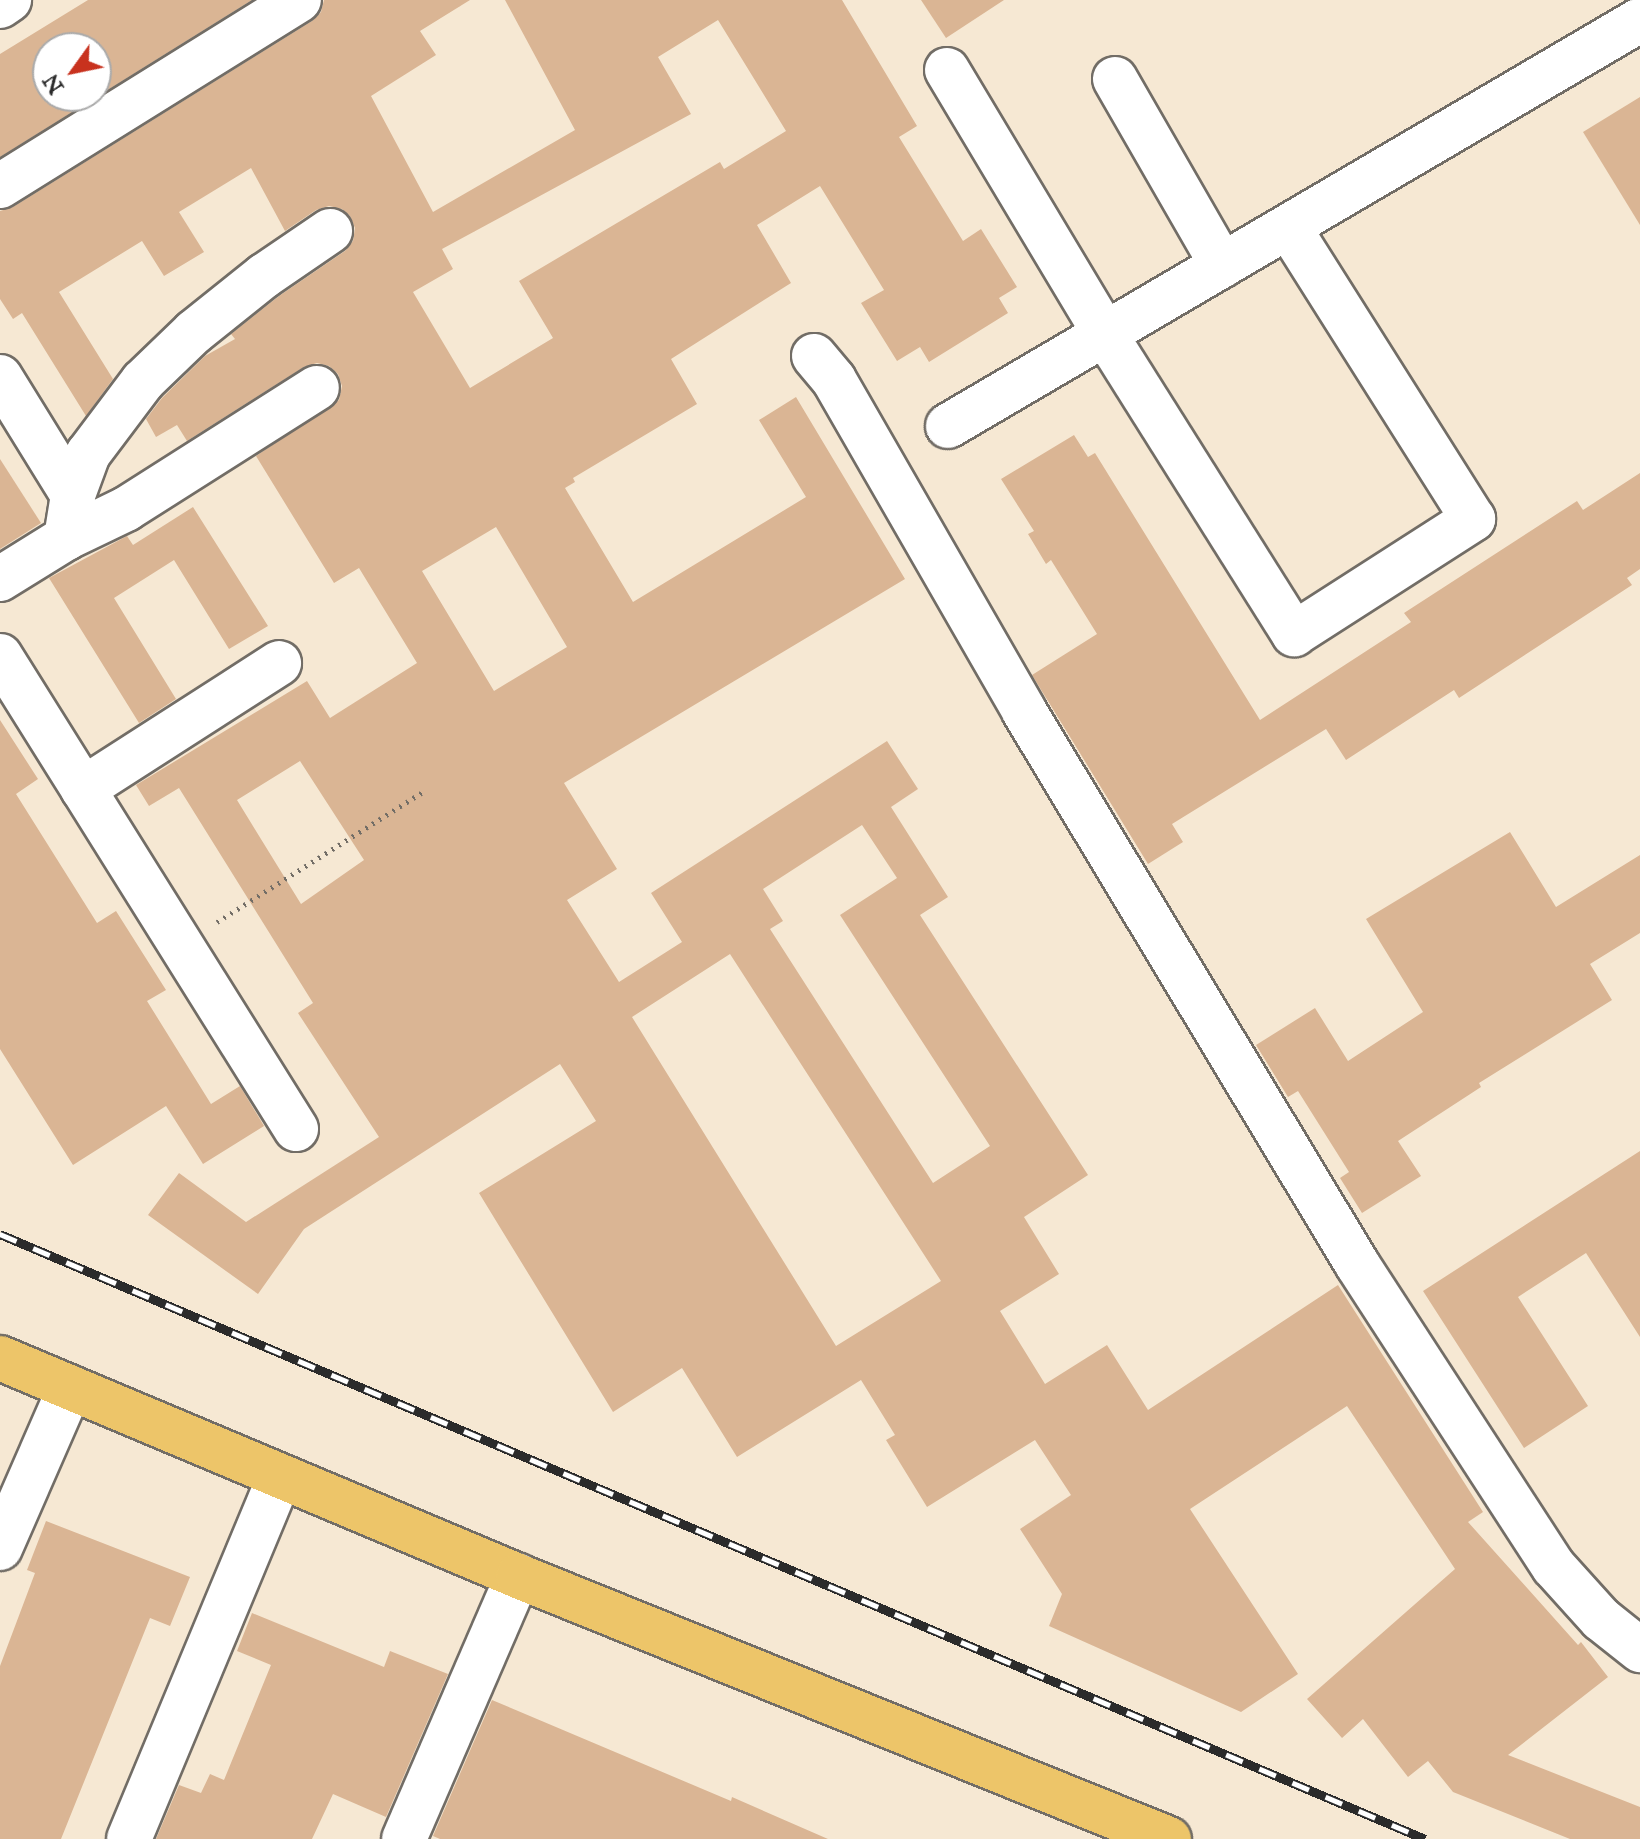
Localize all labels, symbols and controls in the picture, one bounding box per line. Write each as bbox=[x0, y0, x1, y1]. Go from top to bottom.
north arrow bbox=[32, 32, 112, 112]
text: N bbox=[37, 69, 70, 99]

